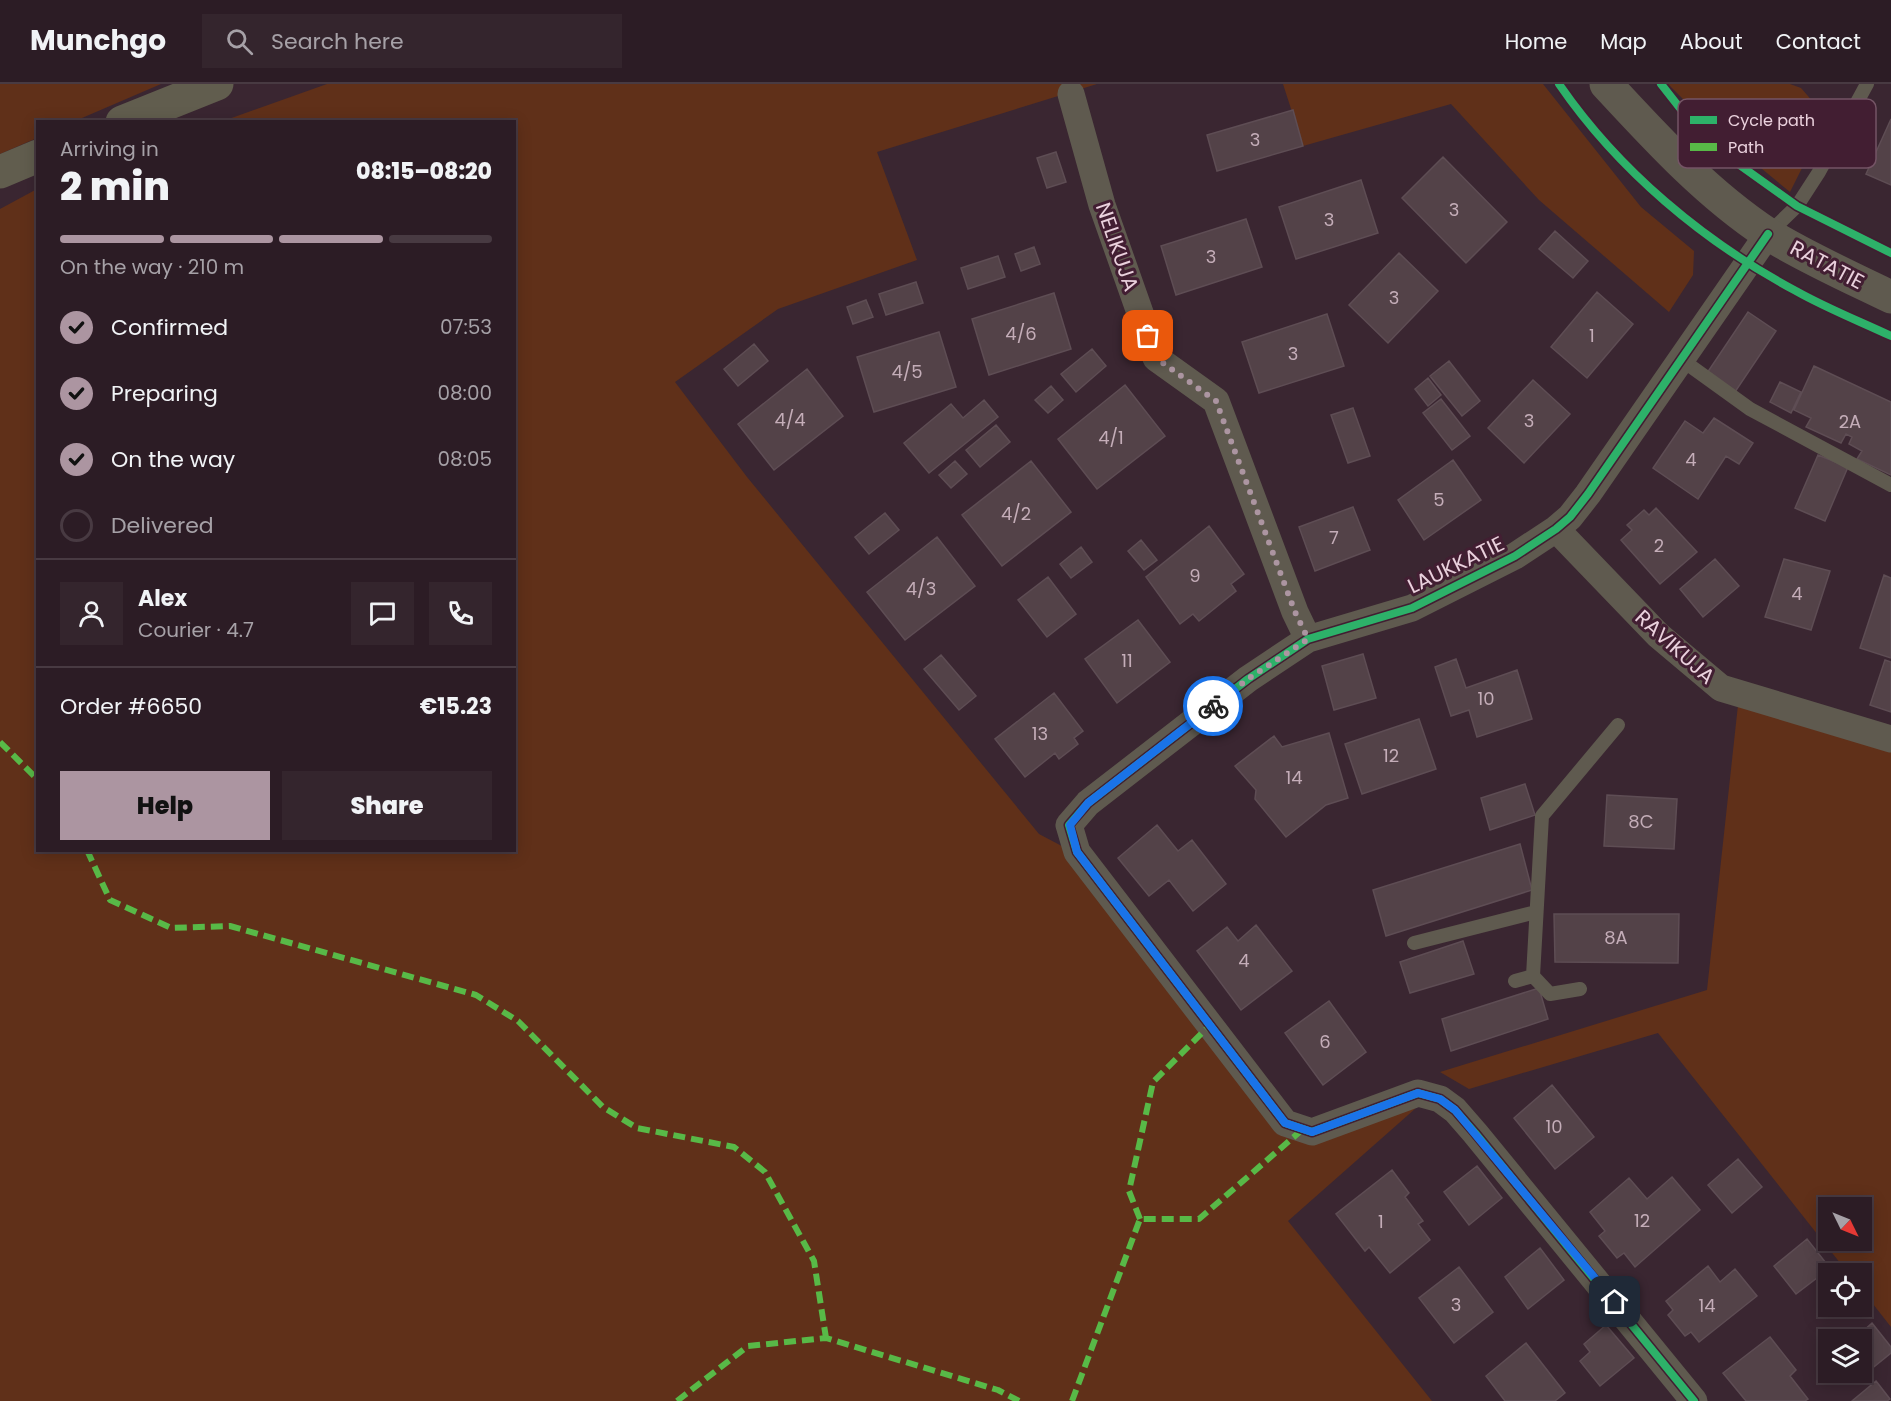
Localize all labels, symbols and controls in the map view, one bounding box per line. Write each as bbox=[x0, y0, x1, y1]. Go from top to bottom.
search box bbox=[202, 14, 622, 68]
text: Munchgo bbox=[30, 21, 166, 60]
icon: search bbox=[223, 25, 256, 58]
text: Search here bbox=[271, 26, 404, 57]
text: Home bbox=[1505, 27, 1567, 56]
text: Map bbox=[1600, 27, 1647, 56]
text: About bbox=[1680, 27, 1743, 56]
text: Contact bbox=[1776, 27, 1861, 56]
legend bbox=[1678, 99, 1876, 168]
text: Cycle path bbox=[1728, 109, 1815, 132]
house number: 3 bbox=[1250, 127, 1260, 152]
text: Arriving in bbox=[60, 135, 159, 163]
text: Path bbox=[1728, 136, 1764, 159]
text: 08:15–08:20 bbox=[356, 156, 492, 187]
text: 2 min bbox=[60, 159, 170, 214]
house number: 3 bbox=[1449, 197, 1459, 222]
street label: NELIKUJA bbox=[1089, 199, 1146, 295]
house number: 3 bbox=[1324, 207, 1334, 232]
street label: RATATIE bbox=[1785, 233, 1869, 296]
house number: 3 bbox=[1206, 244, 1216, 269]
text: On the way · 210 m bbox=[60, 253, 244, 281]
house number: 3 bbox=[1389, 285, 1399, 310]
pin bbox=[1122, 310, 1173, 361]
icon: check bbox=[60, 311, 93, 344]
text: Confirmed bbox=[111, 312, 228, 343]
text: 07:53 bbox=[440, 313, 492, 341]
icon: bag bbox=[1131, 319, 1164, 352]
house number: 4/6 bbox=[1005, 321, 1037, 346]
house number: 1 bbox=[1589, 323, 1595, 348]
house number: 3 bbox=[1288, 341, 1298, 366]
house number: 4/5 bbox=[891, 359, 923, 384]
icon: check bbox=[60, 377, 93, 410]
text: Preparing bbox=[111, 378, 218, 409]
text: 08:00 bbox=[437, 379, 492, 407]
house number: 4/4 bbox=[774, 407, 806, 432]
house number: 3 bbox=[1524, 408, 1534, 433]
house number: 2A bbox=[1839, 409, 1861, 434]
house number: 4/1 bbox=[1098, 425, 1124, 450]
icon: check bbox=[60, 443, 93, 476]
text: On the way bbox=[111, 444, 235, 475]
text: 08:05 bbox=[437, 445, 492, 473]
house number: 4 bbox=[1685, 447, 1697, 472]
house number: 5 bbox=[1433, 487, 1445, 512]
house number: 4/2 bbox=[1001, 501, 1031, 526]
text: Delivered bbox=[111, 510, 214, 541]
house number: 7 bbox=[1329, 525, 1339, 550]
street label: LAUKKATIE bbox=[1403, 529, 1509, 600]
house number: 2 bbox=[1654, 533, 1664, 558]
house number: 9 bbox=[1189, 563, 1201, 588]
house number: 4/3 bbox=[906, 576, 936, 601]
house number: 4 bbox=[1791, 581, 1803, 606]
button: person bbox=[60, 582, 123, 645]
button: chat bbox=[351, 582, 414, 645]
button: phone bbox=[429, 582, 492, 645]
text: Alex bbox=[138, 583, 187, 614]
street label: RAVIKUJA bbox=[1629, 603, 1722, 690]
text: Courier · 4.7 bbox=[138, 616, 254, 644]
house number: 11 bbox=[1121, 648, 1133, 673]
courier bbox=[1183, 676, 1243, 736]
house number: 10 bbox=[1477, 686, 1495, 711]
icon: bike bbox=[1197, 690, 1230, 723]
text: Order #6650 bbox=[60, 691, 202, 722]
text: €15.23 bbox=[420, 691, 492, 722]
house number: 13 bbox=[1032, 721, 1048, 746]
house number: 12 bbox=[1383, 743, 1399, 768]
house number: 14 bbox=[1285, 765, 1303, 790]
button: Help bbox=[60, 771, 270, 840]
button: Share bbox=[282, 771, 492, 840]
house number: 8C bbox=[1628, 809, 1654, 834]
house number: 8A bbox=[1604, 925, 1628, 950]
house number: 4 bbox=[1238, 948, 1250, 973]
house number: 6 bbox=[1319, 1029, 1331, 1054]
house number: 10 bbox=[1545, 1114, 1563, 1139]
north arrow bbox=[1818, 1197, 1872, 1251]
map controls bbox=[1818, 1197, 1872, 1383]
house number: 12 bbox=[1634, 1208, 1650, 1233]
house number: 1 bbox=[1378, 1209, 1384, 1234]
button: locate bbox=[1818, 1263, 1872, 1317]
pin bbox=[1589, 1276, 1640, 1327]
icon: home bbox=[1598, 1285, 1631, 1318]
house number: 3 bbox=[1451, 1292, 1461, 1317]
house number: 14 bbox=[1698, 1293, 1716, 1318]
button: layers bbox=[1818, 1329, 1872, 1383]

